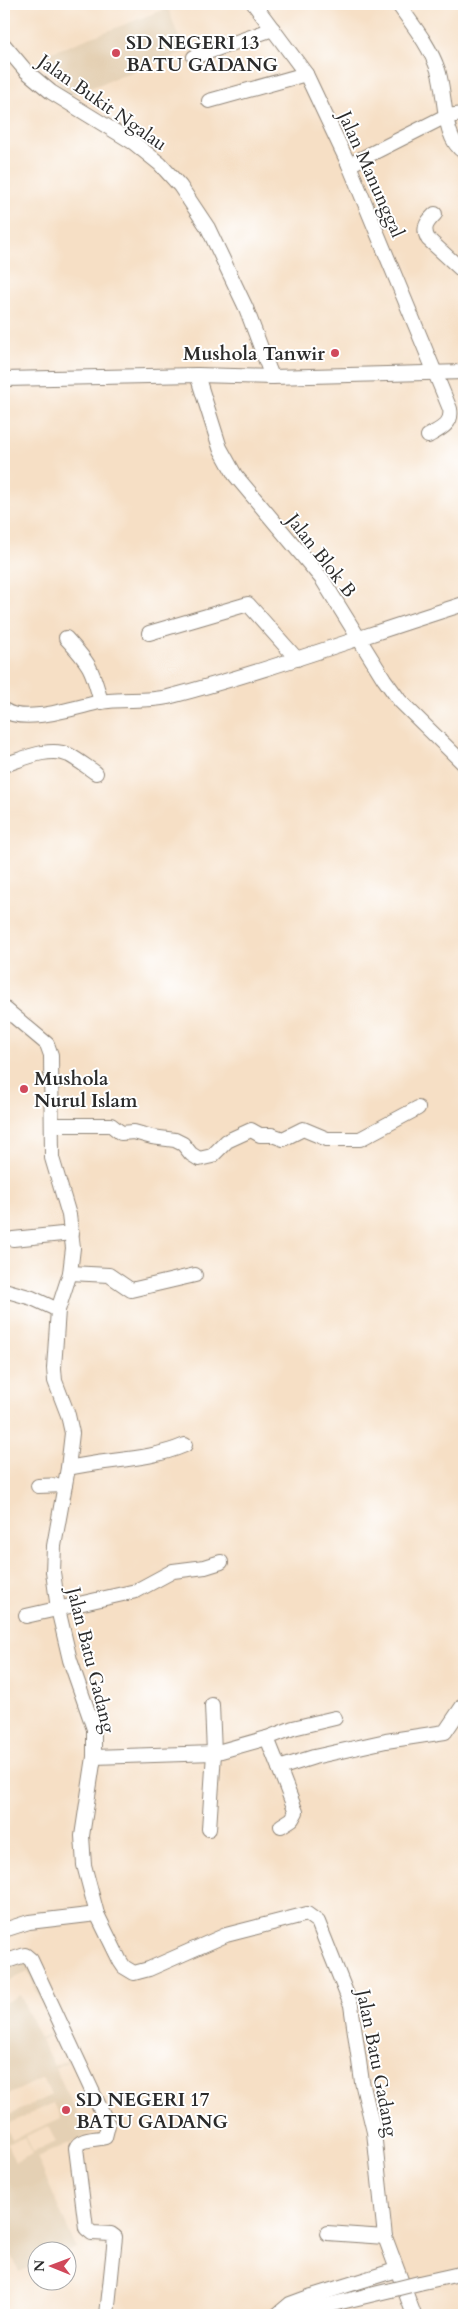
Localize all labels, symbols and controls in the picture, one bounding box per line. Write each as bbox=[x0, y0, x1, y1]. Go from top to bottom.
place label: SD NEGERI 13 BATU GADANG bbox=[126, 30, 278, 78]
street label: Jalan Bukit Ngalau bbox=[30, 47, 172, 157]
marker: SD NEGERI 13 BATU GADANG bbox=[110, 47, 122, 59]
street label: Jalan Manunggal bbox=[330, 104, 411, 242]
place label: Mushola Tanwir bbox=[183, 341, 325, 367]
marker: Mushola Tanwir bbox=[329, 347, 341, 359]
street label: Jalan Blok B bbox=[278, 506, 362, 603]
place label: Mushola Nurul Islam bbox=[34, 1066, 138, 1114]
marker: Mushola Nurul Islam bbox=[18, 1083, 30, 1095]
street label: Jalan Batu Gadang bbox=[60, 1582, 122, 1736]
street label: Jalan Batu Gadang bbox=[349, 1985, 404, 2139]
place label: SD NEGERI 17 BATU GADANG bbox=[76, 2087, 228, 2135]
marker: SD NEGERI 17 BATU GADANG bbox=[60, 2104, 72, 2116]
north arrow bbox=[28, 2242, 78, 2292]
text: N bbox=[30, 2260, 49, 2272]

